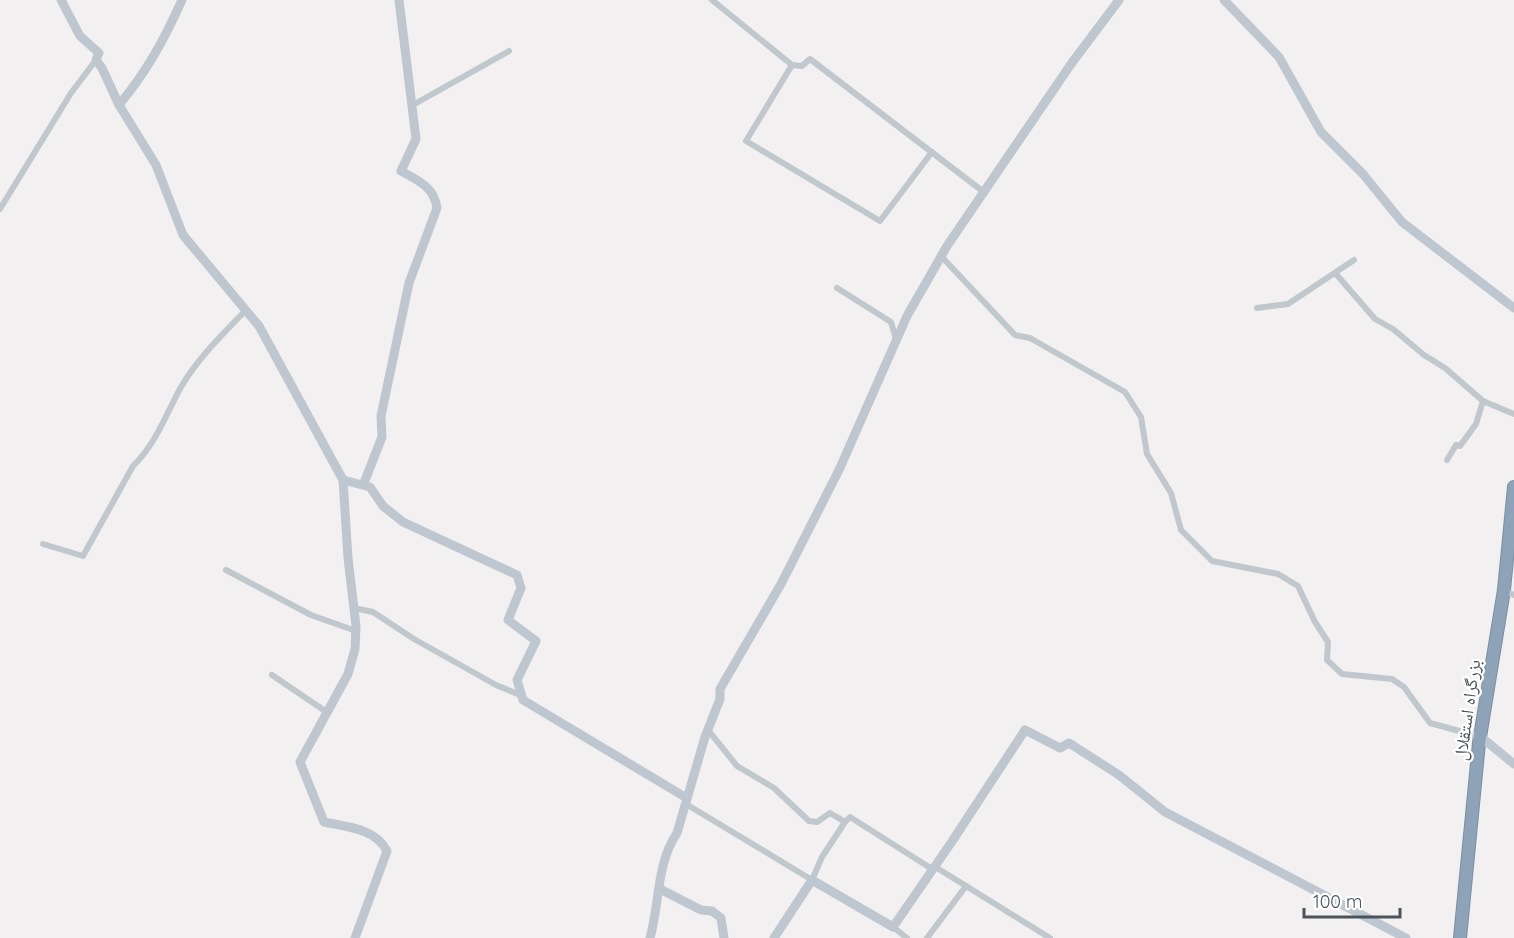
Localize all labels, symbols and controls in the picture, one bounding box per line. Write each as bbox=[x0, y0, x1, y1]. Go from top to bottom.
street label: بزرگراه استقلال bbox=[1449, 658, 1485, 762]
scale bar bbox=[1304, 881, 1400, 919]
text: 100 m bbox=[1313, 890, 1362, 913]

